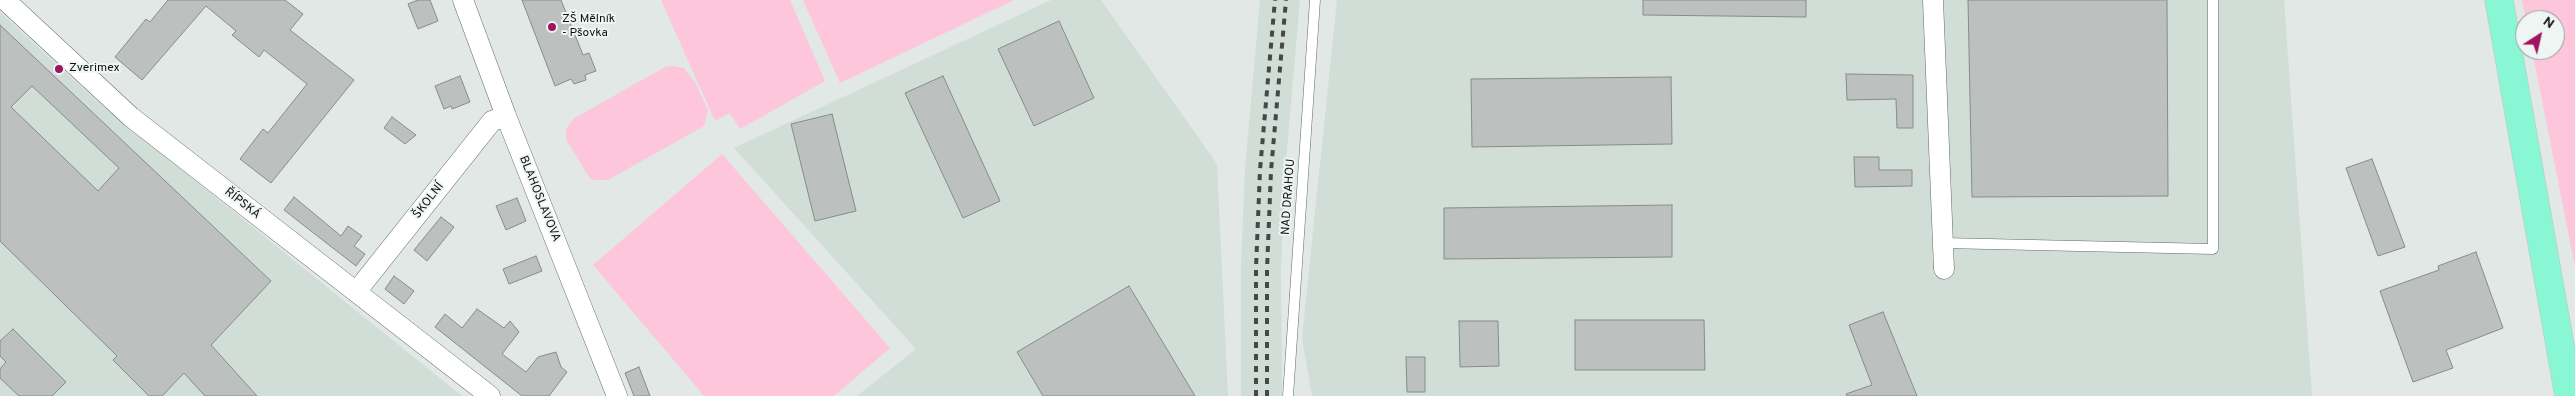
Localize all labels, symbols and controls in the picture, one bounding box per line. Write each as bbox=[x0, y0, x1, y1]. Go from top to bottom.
north arrow bbox=[2515, 10, 2565, 60]
place label: ZŠ Mělník - Pšovka bbox=[562, 13, 615, 41]
text: N bbox=[2539, 13, 2557, 33]
marker: ZŠ Mělník - Pšovka bbox=[546, 21, 558, 33]
place label: Zverimex bbox=[69, 62, 120, 76]
marker: Zverimex bbox=[53, 63, 65, 75]
street label: BLAHOSLAVOVA bbox=[515, 154, 563, 244]
street label: NAD DRAHOU bbox=[1279, 158, 1299, 236]
street label: ŠKOLNÍ bbox=[410, 180, 448, 222]
street label: ŘÍPSKÁ bbox=[221, 185, 263, 223]

